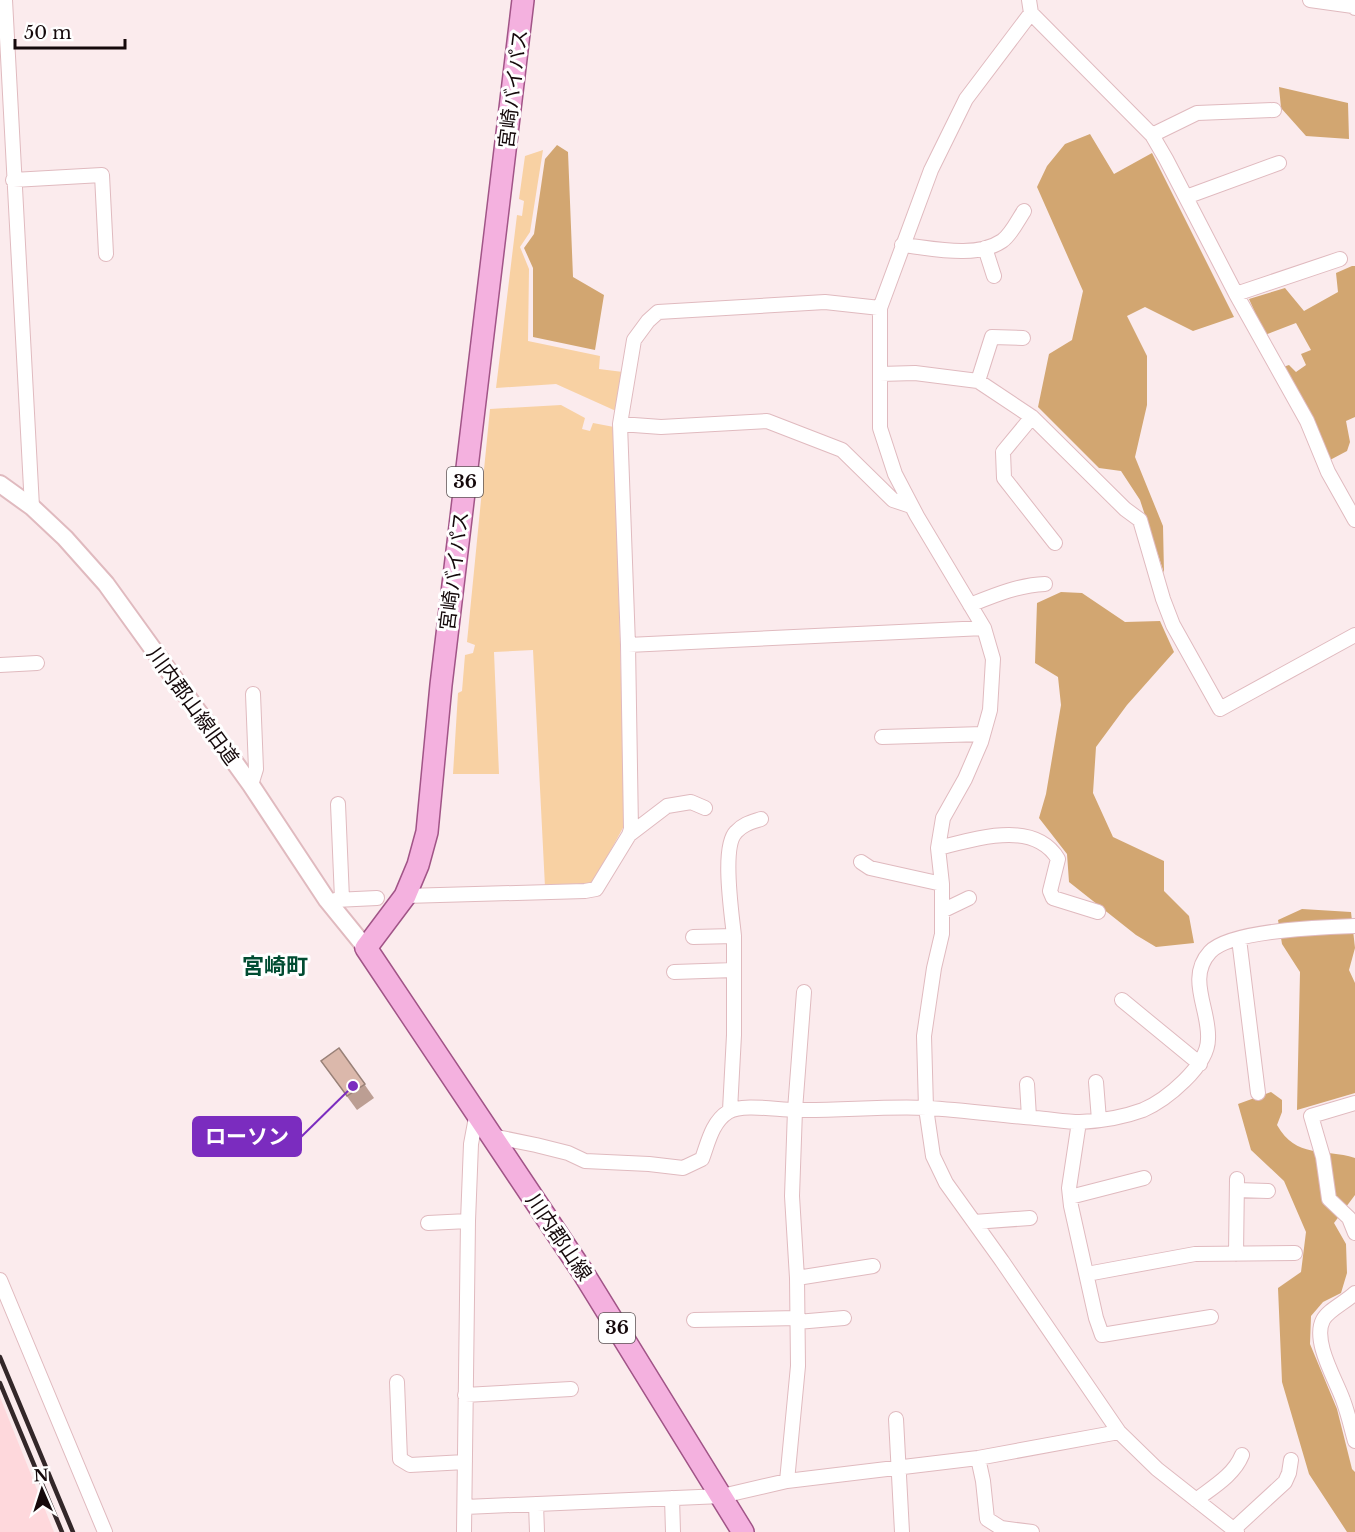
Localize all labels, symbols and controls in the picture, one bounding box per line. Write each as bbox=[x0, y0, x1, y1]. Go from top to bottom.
scale bar bbox=[15, 12, 124, 50]
text: 50 m bbox=[24, 22, 72, 44]
street label: 宮崎バイパス bbox=[494, 28, 532, 150]
road number: 36 bbox=[447, 467, 483, 497]
street label: 宮崎バイパス bbox=[435, 510, 473, 632]
street label: 川内郡山線旧道 bbox=[142, 642, 244, 770]
district label: 宮崎町 bbox=[242, 953, 308, 980]
callout: ローソン bbox=[193, 1117, 301, 1156]
text: ローソン bbox=[205, 1124, 289, 1150]
street label: 川内郡山線 bbox=[521, 1189, 597, 1285]
road number: 36 bbox=[599, 1313, 635, 1343]
north arrow bbox=[12, 1460, 72, 1520]
text: N bbox=[33, 1465, 49, 1485]

